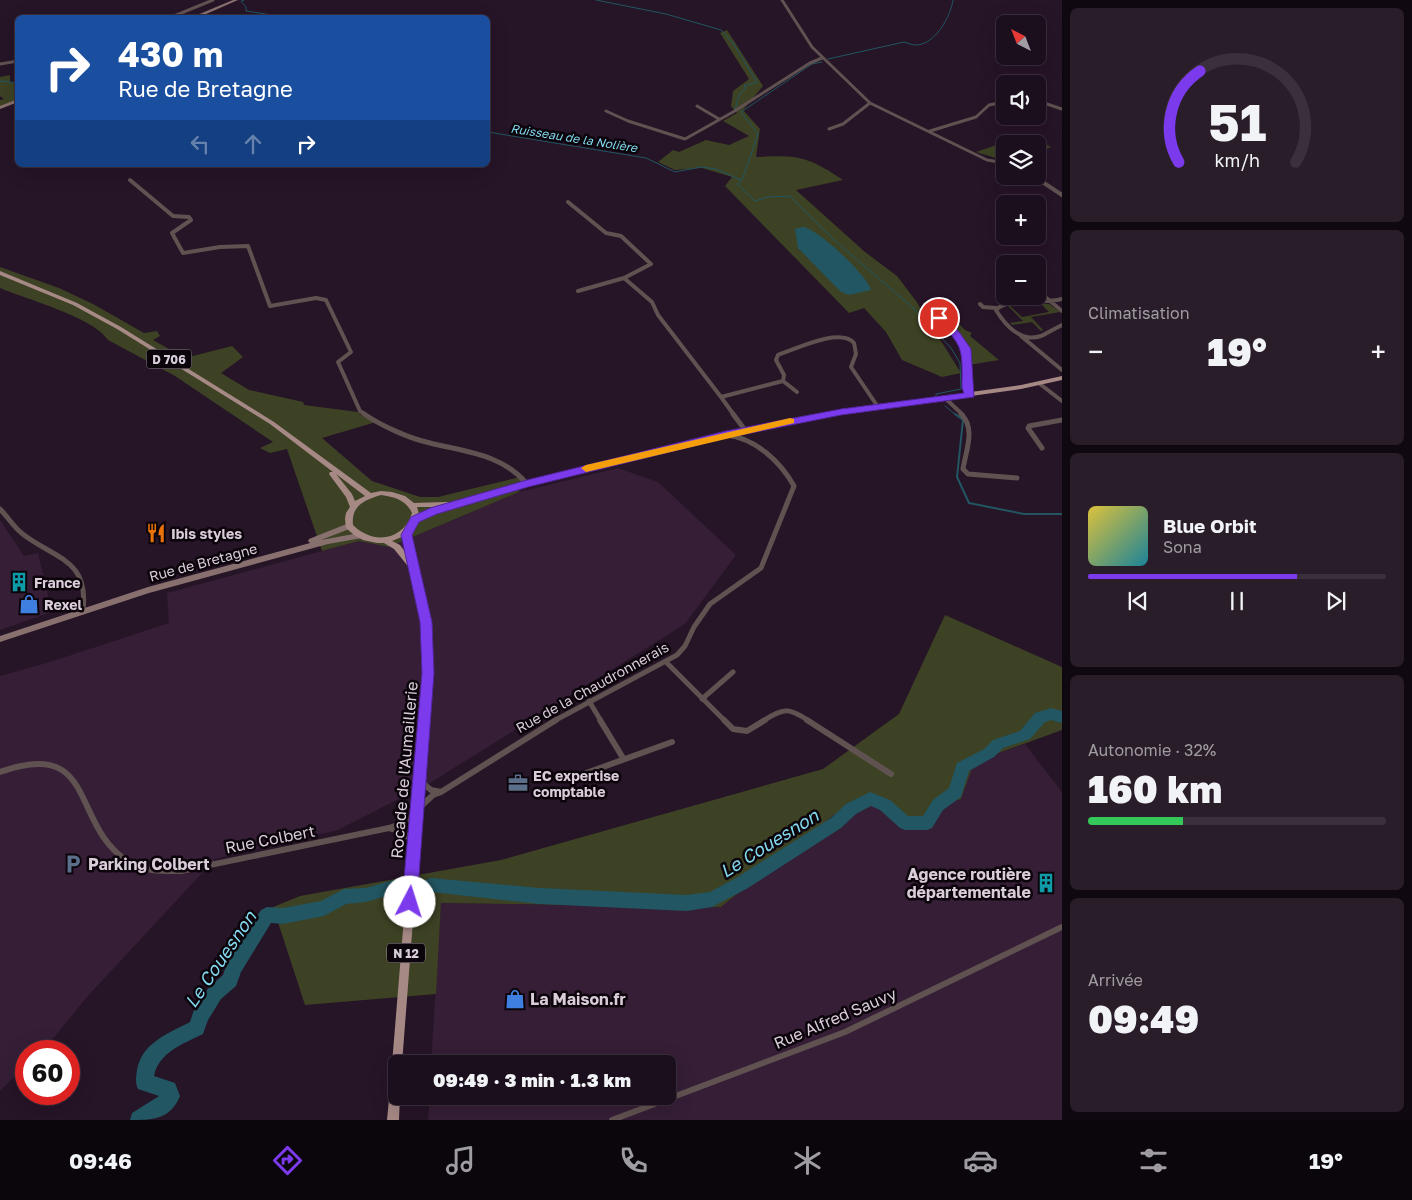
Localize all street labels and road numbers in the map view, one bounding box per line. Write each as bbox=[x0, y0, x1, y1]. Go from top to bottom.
road number: D 706 bbox=[146, 349, 192, 368]
street label: Rue de Bretagne bbox=[147, 539, 259, 585]
street label: Rue de la Chaudronnerais bbox=[513, 638, 671, 736]
street label: Rocade de l'Aumaillerie bbox=[386, 681, 422, 859]
street label: Rue Colbert bbox=[223, 820, 317, 858]
road number: N 12 bbox=[387, 944, 425, 962]
street label: Rue Alfred Sauvy bbox=[771, 983, 899, 1053]

